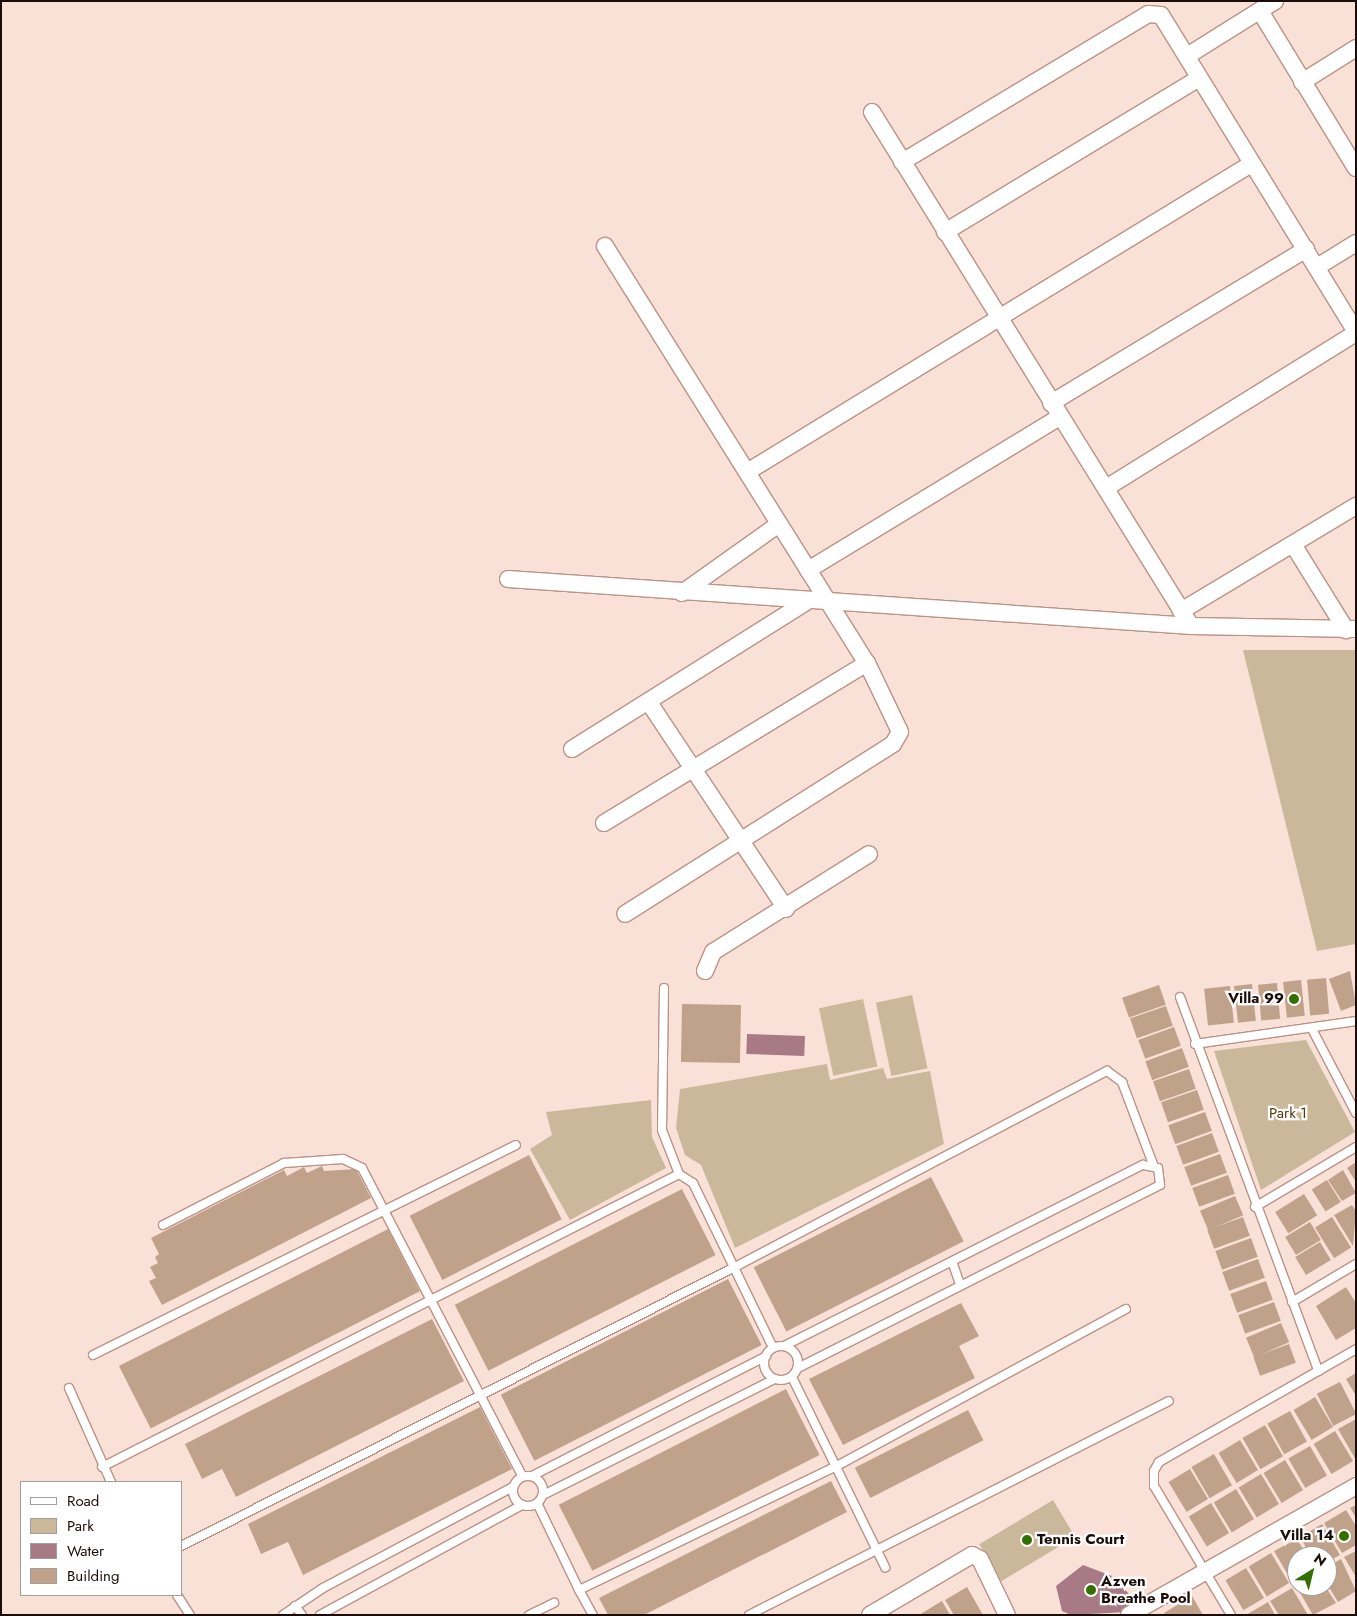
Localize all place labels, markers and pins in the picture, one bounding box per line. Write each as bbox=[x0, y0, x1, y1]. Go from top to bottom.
place label: Villa 99 bbox=[1228, 990, 1284, 1008]
marker: Villa 99 bbox=[1288, 993, 1300, 1005]
place label: Villa 14 bbox=[1280, 1527, 1334, 1545]
marker: Villa 14 bbox=[1338, 1530, 1350, 1542]
place label: Tennis Court bbox=[1037, 1531, 1124, 1549]
marker: Tennis Court bbox=[1021, 1534, 1033, 1546]
place label: Azven Breathe Pool bbox=[1101, 1572, 1191, 1607]
marker: Azven Breathe Pool bbox=[1085, 1584, 1097, 1596]

